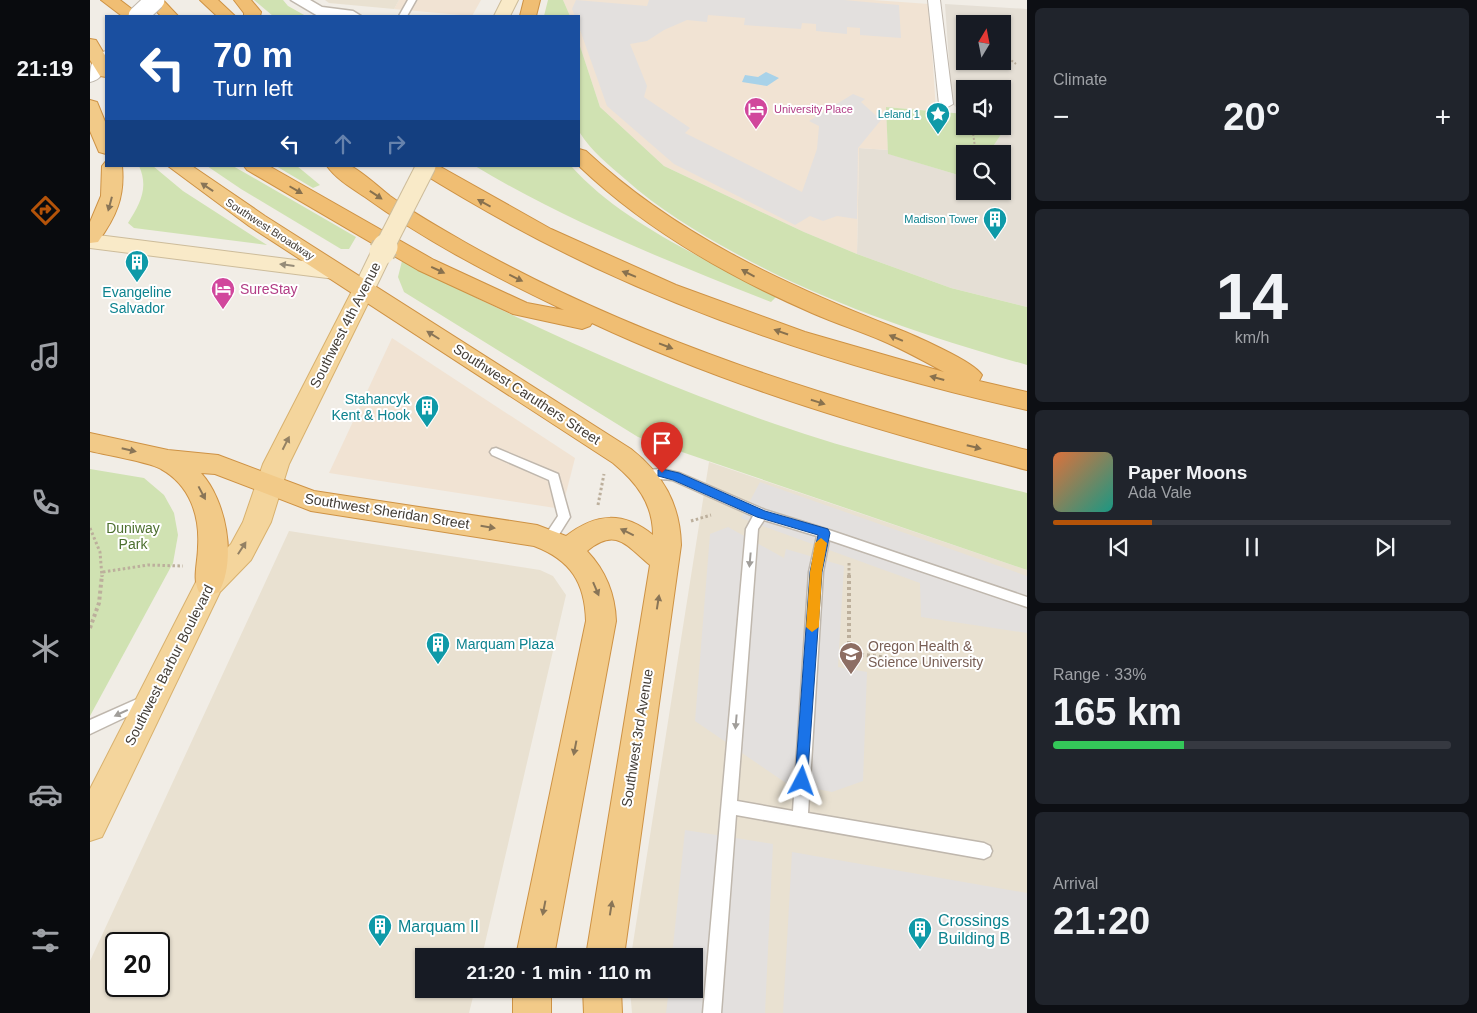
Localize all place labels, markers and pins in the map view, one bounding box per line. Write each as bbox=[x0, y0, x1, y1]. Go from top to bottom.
hotel icon: University Place bbox=[743, 96, 769, 130]
place icon: Leland 1 bbox=[925, 101, 951, 135]
place label: University Place bbox=[774, 103, 853, 115]
place label: Leland 1 bbox=[878, 108, 920, 120]
building icon: Madison Tower bbox=[982, 206, 1008, 240]
place label: Madison Tower bbox=[904, 213, 978, 225]
building icon: Evangeline Salvador bbox=[124, 249, 150, 283]
hotel icon: SureStay bbox=[210, 276, 236, 310]
place label: SureStay bbox=[240, 281, 298, 297]
place label: Evangeline Salvador bbox=[102, 284, 172, 316]
place label: Stahancyk Kent & Hook bbox=[331, 391, 411, 423]
building icon: Stahancyk Kent & Hook bbox=[414, 394, 440, 428]
pin bbox=[641, 422, 683, 473]
building icon: Marquam Plaza bbox=[425, 631, 451, 665]
place label: Marquam Plaza bbox=[456, 636, 554, 652]
place label: Oregon Health & Science University bbox=[868, 638, 983, 670]
school or university icon: Oregon Health & Science University bbox=[838, 641, 864, 675]
place label: Crossings Building B bbox=[938, 912, 1010, 947]
building icon: Marquam II bbox=[367, 913, 393, 947]
building icon: Crossings Building B bbox=[907, 916, 933, 950]
place label: Marquam II bbox=[398, 918, 479, 935]

